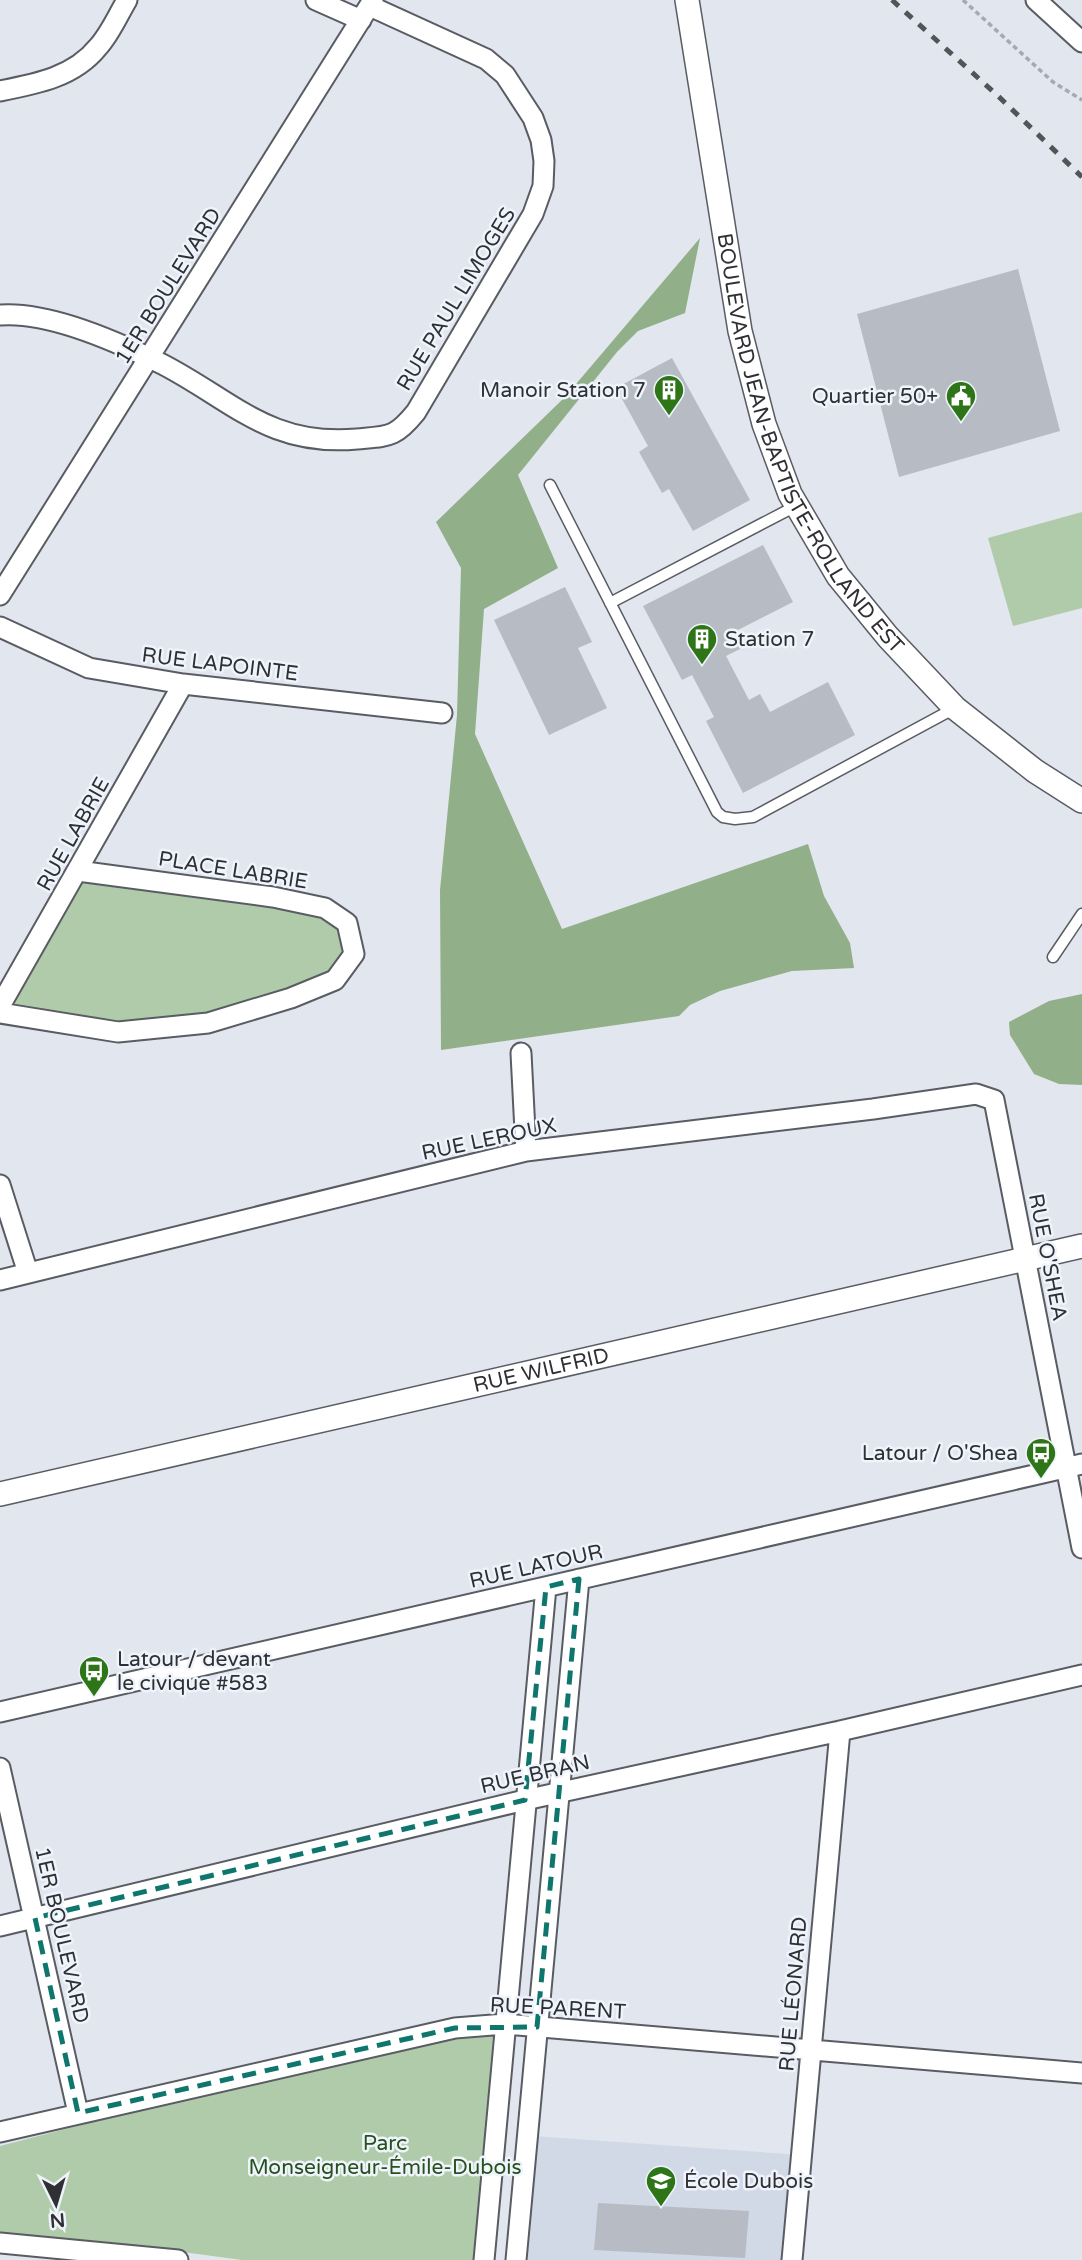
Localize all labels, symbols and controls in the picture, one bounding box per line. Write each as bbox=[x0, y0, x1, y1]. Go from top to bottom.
street label: 1ER BOULEVARD bbox=[110, 203, 227, 369]
street label: RUE PAUL LIMOGES bbox=[392, 203, 521, 395]
street label: BOULEVARD JEAN-BAPTISTE-ROLLAND EST bbox=[712, 232, 909, 659]
building icon: Manoir Station 7 bbox=[652, 373, 686, 417]
place label: Manoir Station 7 bbox=[480, 378, 646, 403]
public building icon: Quartier 50+ bbox=[944, 379, 978, 423]
place label: Quartier 50+ bbox=[812, 384, 938, 409]
building icon: Station 7 bbox=[685, 622, 719, 666]
place label: Station 7 bbox=[725, 627, 815, 652]
street label: RUE LAPOINTE bbox=[140, 643, 300, 686]
street label: RUE LABRIE bbox=[32, 773, 115, 895]
street label: PLACE LABRIE bbox=[156, 846, 309, 895]
street label: RUE LEROUX bbox=[419, 1113, 559, 1166]
street label: RUE O'SHEA bbox=[1023, 1191, 1072, 1323]
street label: RUE WILFRID bbox=[471, 1343, 611, 1398]
bus stop icon: Latour / O'Shea bbox=[1024, 1436, 1058, 1480]
place label: Latour / O'Shea bbox=[862, 1441, 1018, 1466]
street label: RUE LATOUR bbox=[467, 1539, 605, 1594]
place label: Latour / devant le civique #583 bbox=[117, 1647, 271, 1696]
bus stop icon: Latour / devant le civique #583 bbox=[77, 1654, 111, 1698]
street label: RUE BRAN bbox=[478, 1750, 592, 1799]
street label: 1ER BOULEVARD bbox=[29, 1845, 94, 2026]
street label: RUE LÉONARD bbox=[774, 1916, 813, 2073]
street label: RUE PARENT bbox=[489, 1992, 627, 2025]
park label: Parc Monseigneur-Émile-Dubois bbox=[248, 2131, 522, 2180]
school or university icon: École Dubois bbox=[644, 2164, 678, 2208]
north arrow bbox=[21, 2169, 91, 2239]
place label: École Dubois bbox=[684, 2169, 813, 2194]
text: N bbox=[49, 2208, 66, 2232]

